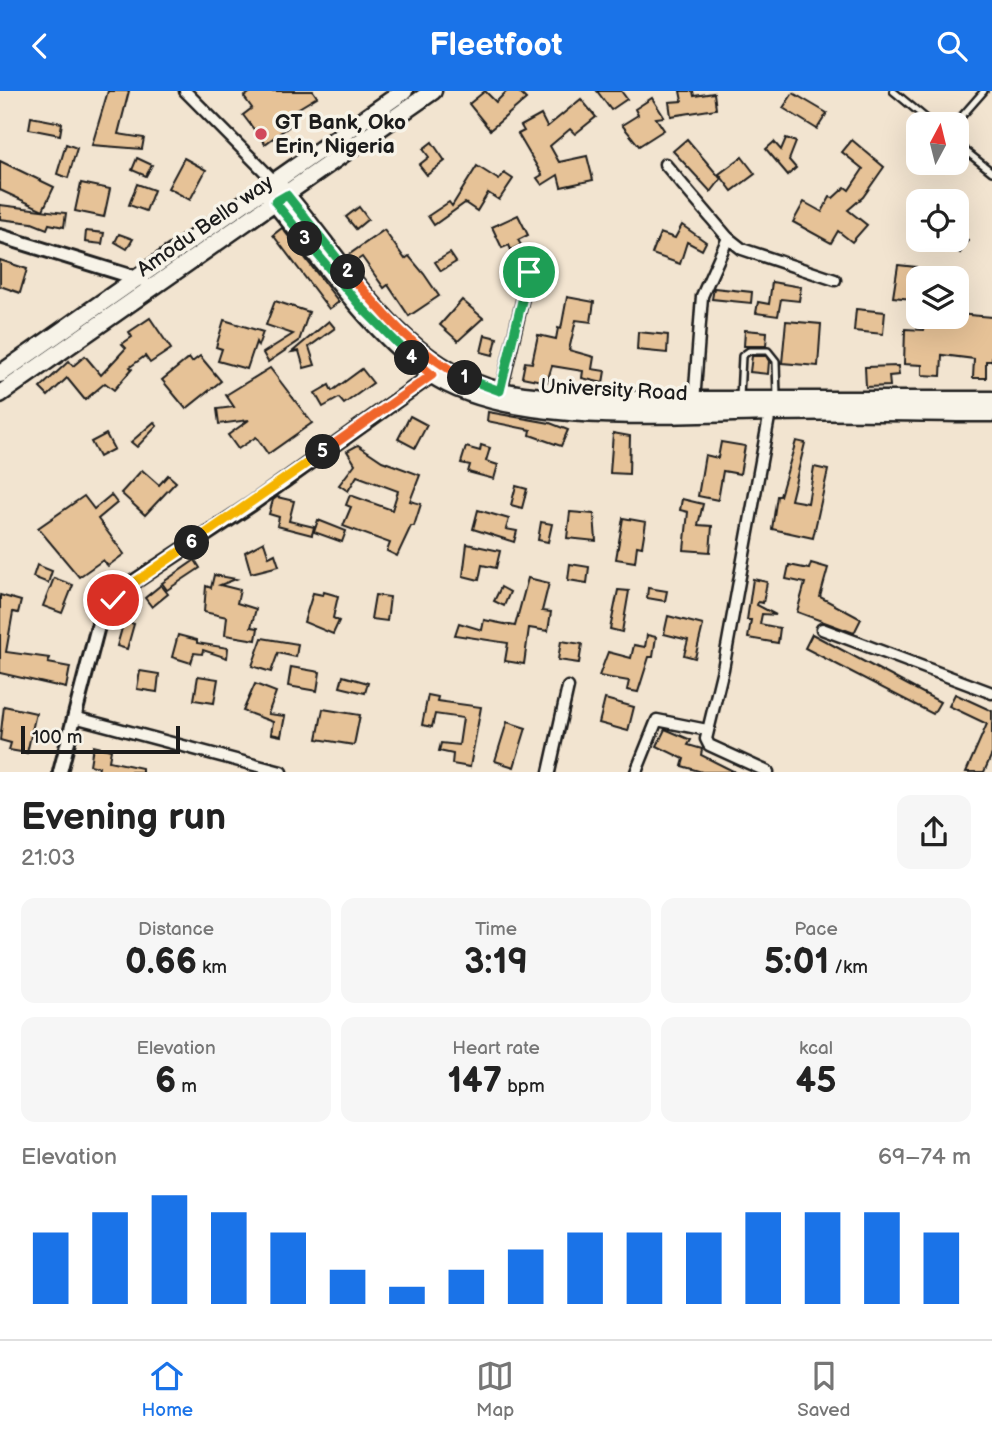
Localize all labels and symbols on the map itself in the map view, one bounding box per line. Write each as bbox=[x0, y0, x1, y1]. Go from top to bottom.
place label: GT Bank, Oko Erin, Nigeria bbox=[275, 110, 406, 159]
north arrow bbox=[906, 112, 970, 175]
marker: GT Bank, Oko Erin, Nigeria bbox=[253, 126, 269, 142]
street label: Amodu Bello way bbox=[132, 169, 278, 282]
pin: 3 bbox=[288, 221, 322, 257]
pin bbox=[499, 242, 559, 302]
pin: 2 bbox=[330, 255, 366, 289]
pin: 4 bbox=[394, 341, 430, 375]
pin: 1 bbox=[448, 361, 482, 395]
street label: University Road bbox=[540, 374, 688, 406]
pin: 5 bbox=[306, 435, 340, 469]
pin: 6 bbox=[174, 525, 210, 561]
pin bbox=[83, 570, 143, 630]
scale bar bbox=[21, 723, 180, 755]

